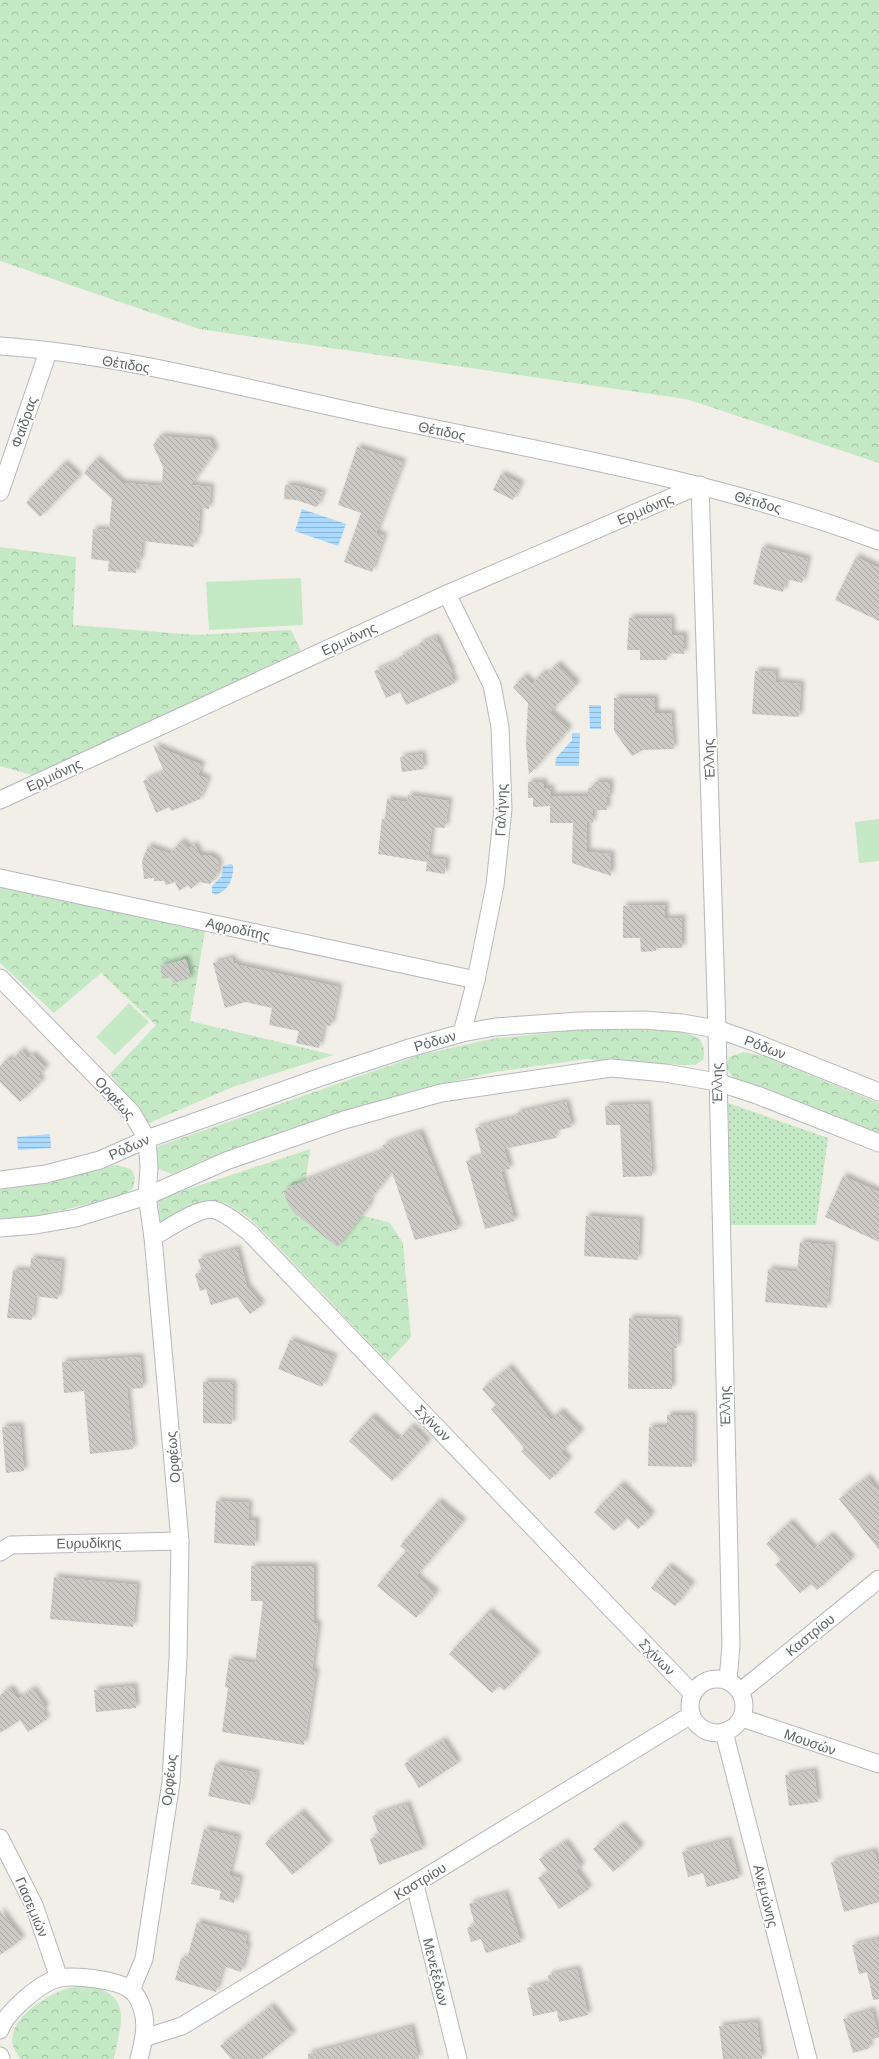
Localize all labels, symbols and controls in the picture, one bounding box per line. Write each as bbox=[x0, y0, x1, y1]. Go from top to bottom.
street label: Θέτιδος bbox=[101, 351, 151, 377]
street label: Φαίδρας bbox=[7, 394, 41, 450]
street label: Θέτιδος bbox=[417, 417, 468, 445]
street label: Θέτιδος bbox=[732, 487, 784, 517]
street label: Ερμιόνης bbox=[614, 489, 676, 529]
street label: Ερμιόνης bbox=[318, 618, 380, 660]
street label: Έλλης bbox=[699, 738, 719, 781]
street label: Ερμιόνης bbox=[23, 754, 85, 796]
street label: Γαλήνης bbox=[491, 783, 511, 837]
street label: Αφροδίτης bbox=[204, 913, 272, 945]
street label: Ρόδων bbox=[412, 1026, 458, 1056]
street label: Ρόδων bbox=[742, 1031, 788, 1063]
street label: Έλλης bbox=[708, 1062, 726, 1105]
street label: Ορφέως bbox=[91, 1073, 139, 1123]
street label: Ρόδων bbox=[106, 1130, 152, 1164]
street label: Έλλης bbox=[716, 1385, 734, 1428]
street label: Σχίνων bbox=[411, 1401, 455, 1445]
street label: Ορφέως bbox=[162, 1430, 184, 1484]
street label: Ευρυδίκης bbox=[56, 1533, 122, 1553]
street label: Καστρίου bbox=[782, 1610, 838, 1660]
street label: Σχίνων bbox=[635, 1635, 679, 1679]
street label: Μουσών bbox=[782, 1725, 838, 1759]
street label: Ορφέως bbox=[157, 1753, 181, 1807]
street label: Καστρίου bbox=[391, 1858, 449, 1904]
street label: Ανεμώνης bbox=[749, 1863, 783, 1930]
street label: Γιασεμιών bbox=[11, 1874, 53, 1940]
street label: Μενεξέδων bbox=[419, 1936, 453, 2008]

